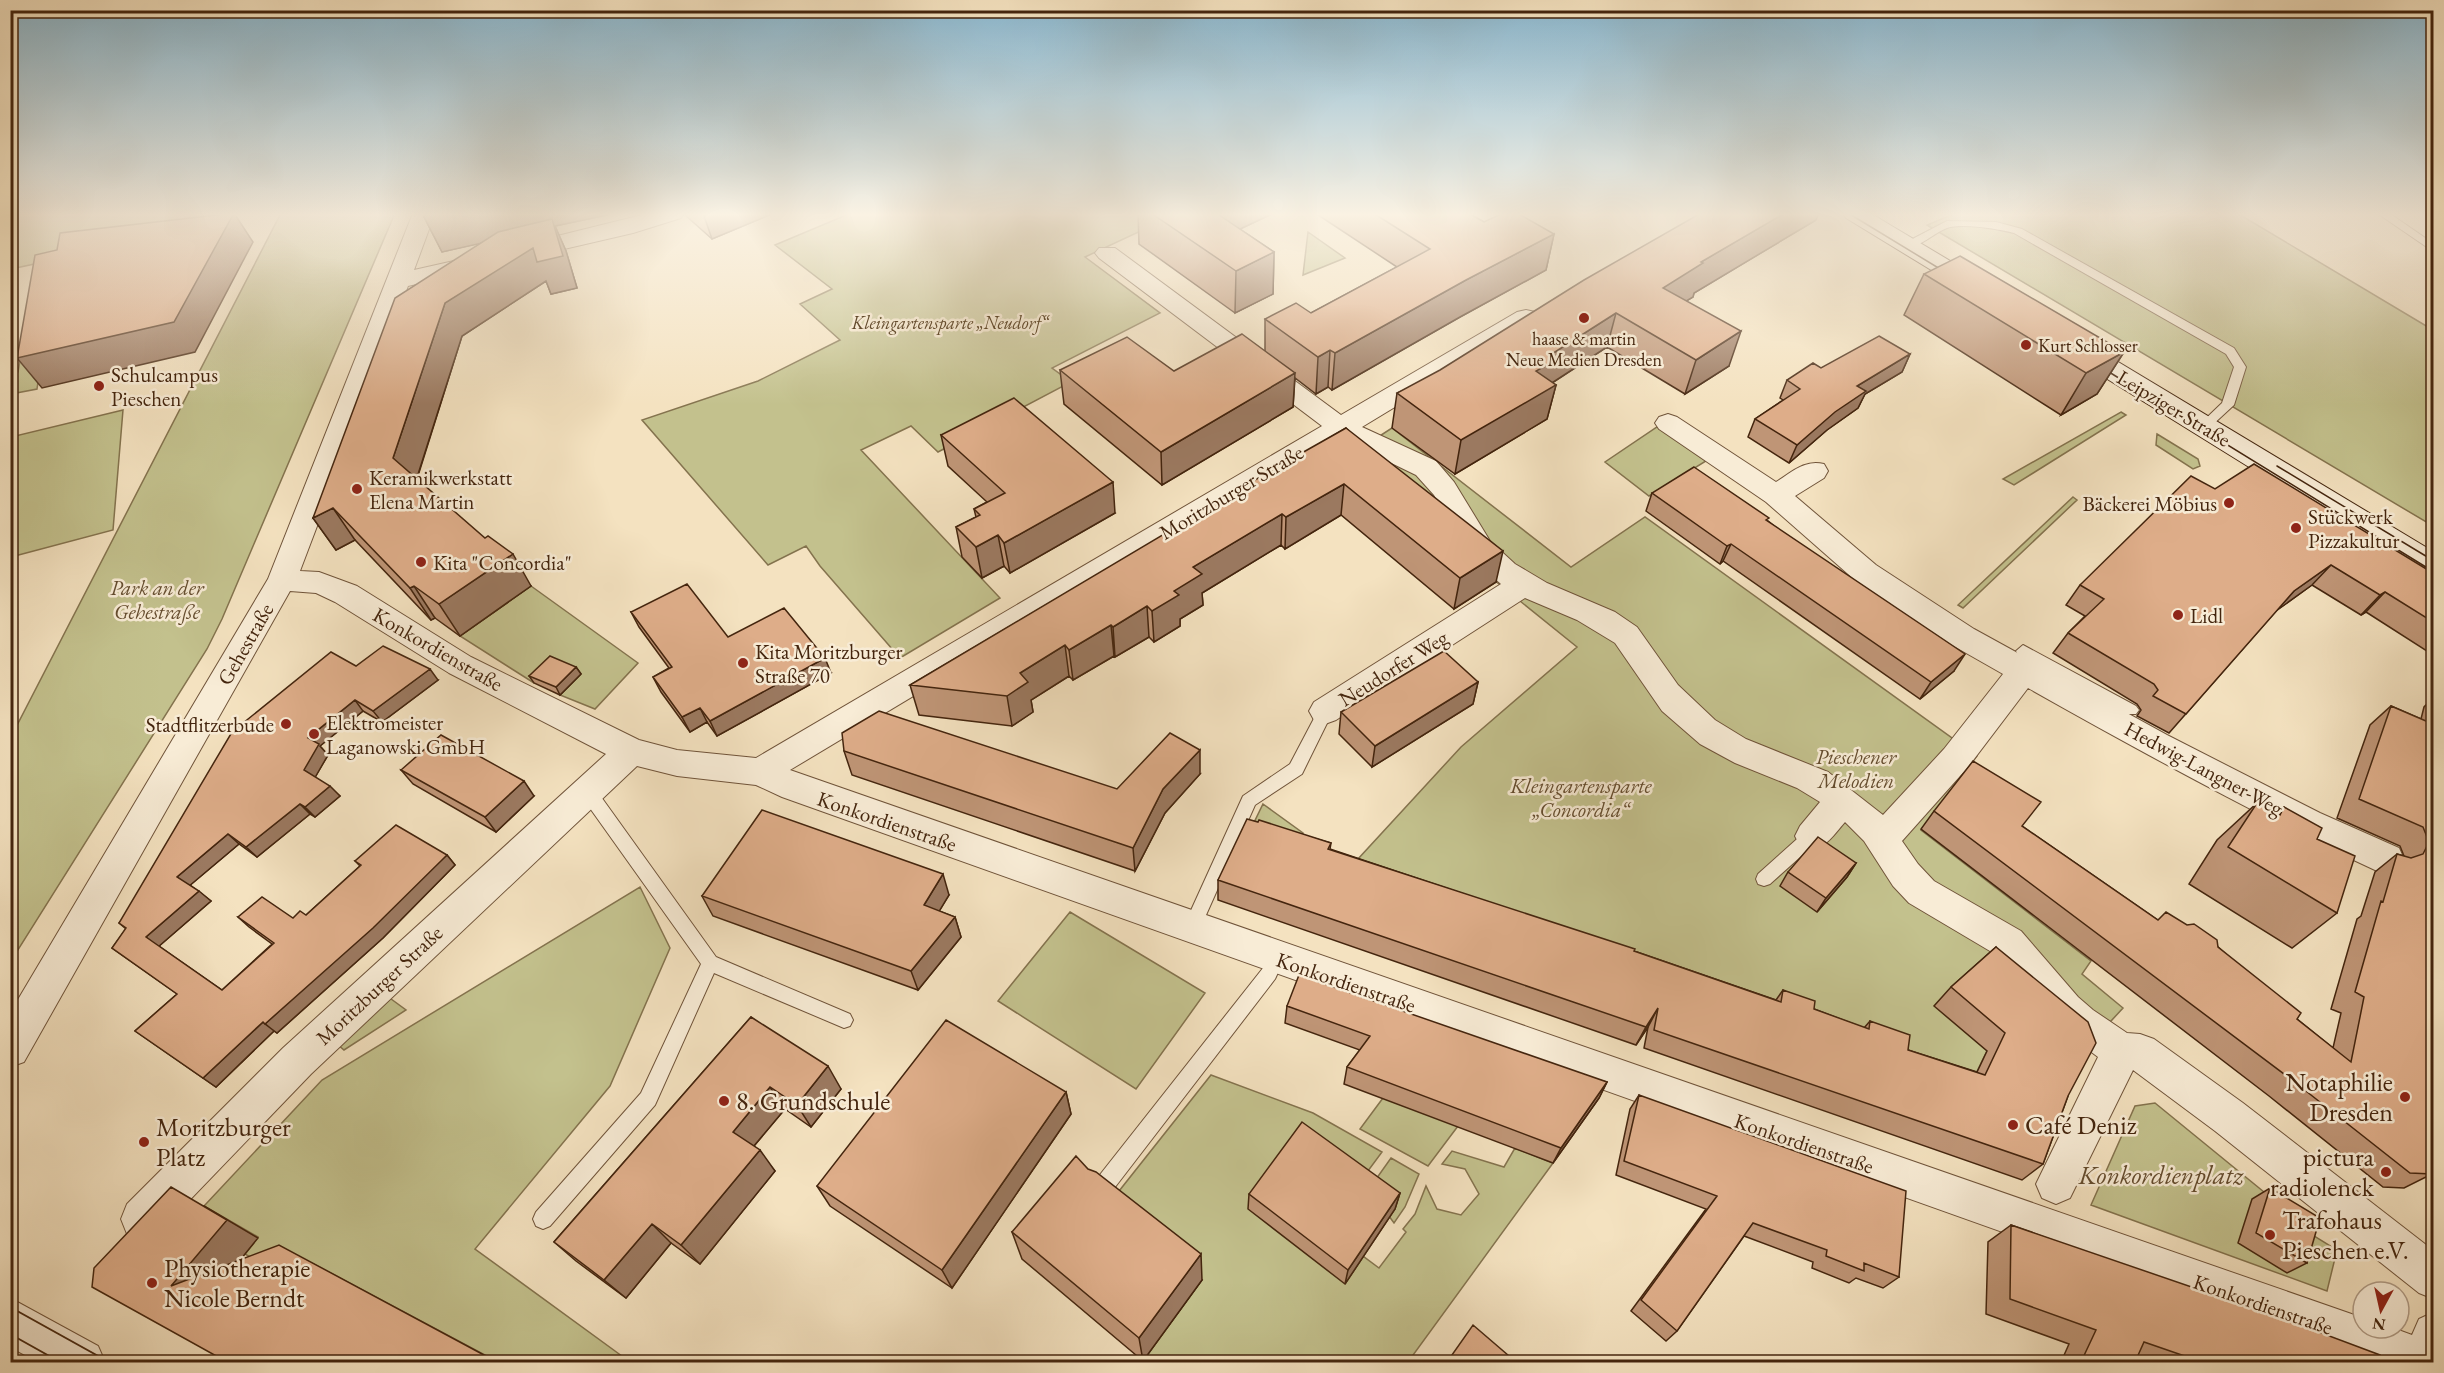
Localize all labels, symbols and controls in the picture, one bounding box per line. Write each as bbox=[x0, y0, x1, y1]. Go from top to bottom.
park label: Kleingartensparte „Neudorf“ bbox=[851, 311, 1050, 335]
marker: haase & martin Neue Medien Dresden bbox=[1577, 311, 1591, 325]
place label: haase & martin Neue Medien Dresden bbox=[1506, 327, 1662, 371]
place label: Kurt Schlosser bbox=[2038, 334, 2138, 357]
marker: Kurt Schlosser bbox=[2019, 338, 2033, 352]
place label: Schulcampus Pieschen bbox=[111, 361, 218, 412]
street label: Leipziger Straße bbox=[2112, 363, 2236, 453]
marker: Schulcampus Pieschen bbox=[92, 379, 106, 393]
street label: Moritzburger Straße bbox=[1154, 438, 1308, 546]
place label: Keramikwerkstatt Elena Martin bbox=[369, 464, 512, 515]
marker: Keramikwerkstatt Elena Martin bbox=[350, 482, 364, 496]
place label: Bäckerei Möbius bbox=[2082, 490, 2217, 517]
marker: Bäckerei Möbius bbox=[2222, 496, 2236, 510]
place label: Stückwerk Pizzakultur bbox=[2308, 503, 2400, 554]
marker: Stückwerk Pizzakultur bbox=[2289, 521, 2303, 535]
place label: Kita "Concordia" bbox=[433, 549, 572, 576]
marker: Kita "Concordia" bbox=[414, 555, 428, 569]
park label: Park an der Gehestraße bbox=[110, 574, 205, 625]
street label: Gehestraße bbox=[211, 598, 279, 690]
street label: Konkordienstraße bbox=[368, 601, 508, 697]
place label: Lidl bbox=[2190, 602, 2223, 629]
marker: Lidl bbox=[2171, 608, 2185, 622]
street label: Neudorfer Weg bbox=[1333, 623, 1453, 712]
place label: Kita Moritzburger Straße 70 bbox=[755, 638, 902, 689]
marker: Kita Moritzburger Straße 70 bbox=[736, 656, 750, 670]
place label: Elektromeister Laganowski GmbH bbox=[326, 709, 485, 760]
place label: Stadtflitzerbude bbox=[146, 711, 274, 738]
street label: Hedwig-Langner-Weg bbox=[2120, 715, 2289, 822]
marker: Stadtflitzerbude bbox=[279, 717, 293, 731]
marker: Elektromeister Laganowski GmbH bbox=[307, 727, 321, 741]
park label: Pieschener Melodien bbox=[1816, 743, 1897, 794]
park label: Kleingartensparte „Concordia“ bbox=[1509, 772, 1653, 823]
street label: Konkordienstraße bbox=[814, 785, 960, 857]
street label: Moritzburger Straße bbox=[310, 919, 448, 1051]
street label: Konkordienstraße bbox=[1273, 946, 1419, 1018]
place label: Notaphilie Dresden bbox=[2285, 1065, 2393, 1129]
place label: 8. Grundschule bbox=[736, 1084, 890, 1118]
marker: Notaphilie Dresden bbox=[2398, 1090, 2412, 1104]
marker: 8. Grundschule bbox=[717, 1094, 731, 1108]
street label: Konkordienstraße bbox=[1731, 1107, 1877, 1179]
place label: Café Deniz bbox=[2025, 1108, 2137, 1142]
place label: Moritzburger Platz bbox=[156, 1110, 291, 1174]
marker: Café Deniz bbox=[2006, 1118, 2020, 1132]
marker: Moritzburger Platz bbox=[137, 1135, 151, 1149]
place label: pictura radiolenck bbox=[2270, 1140, 2375, 1204]
park label: Konkordienplatz bbox=[2077, 1158, 2244, 1192]
marker: pictura radiolenck bbox=[2379, 1165, 2393, 1179]
place label: Trafohaus Pieschen e.V. bbox=[2282, 1203, 2409, 1267]
marker: Trafohaus Pieschen e.V. bbox=[2263, 1228, 2277, 1242]
place label: Physiotherapie Nicole Berndt bbox=[164, 1251, 310, 1315]
street label: Konkordienstraße bbox=[2190, 1268, 2336, 1340]
marker: Physiotherapie Nicole Berndt bbox=[145, 1276, 159, 1290]
north arrow bbox=[2351, 1280, 2411, 1340]
text: N bbox=[2371, 1313, 2387, 1336]

